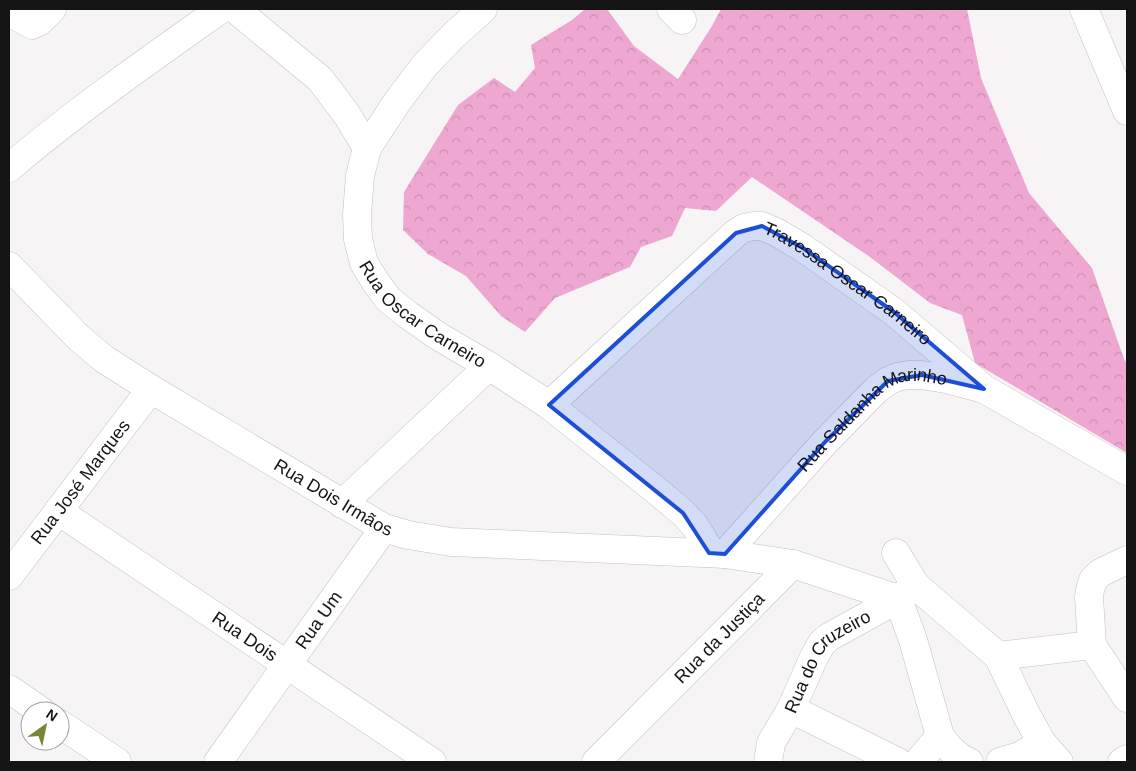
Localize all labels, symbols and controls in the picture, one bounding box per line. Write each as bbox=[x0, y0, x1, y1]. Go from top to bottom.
street label: Travessa Oscar Carneiro bbox=[761, 218, 935, 349]
street label: Rua Oscar Carneiro bbox=[355, 257, 489, 372]
street label: Rua Saldanha Marinho bbox=[793, 364, 948, 476]
street label: Rua José Marques bbox=[27, 416, 134, 548]
street label: Rua Dois Irmãos bbox=[270, 455, 394, 540]
street label: Rua Um bbox=[291, 587, 346, 653]
street label: Rua da Justiça bbox=[670, 588, 769, 687]
street label: Rua do Cruzeiro bbox=[781, 606, 874, 716]
street label: Rua Dois bbox=[209, 607, 281, 665]
north arrow bbox=[20, 701, 70, 751]
text: N bbox=[43, 706, 61, 725]

